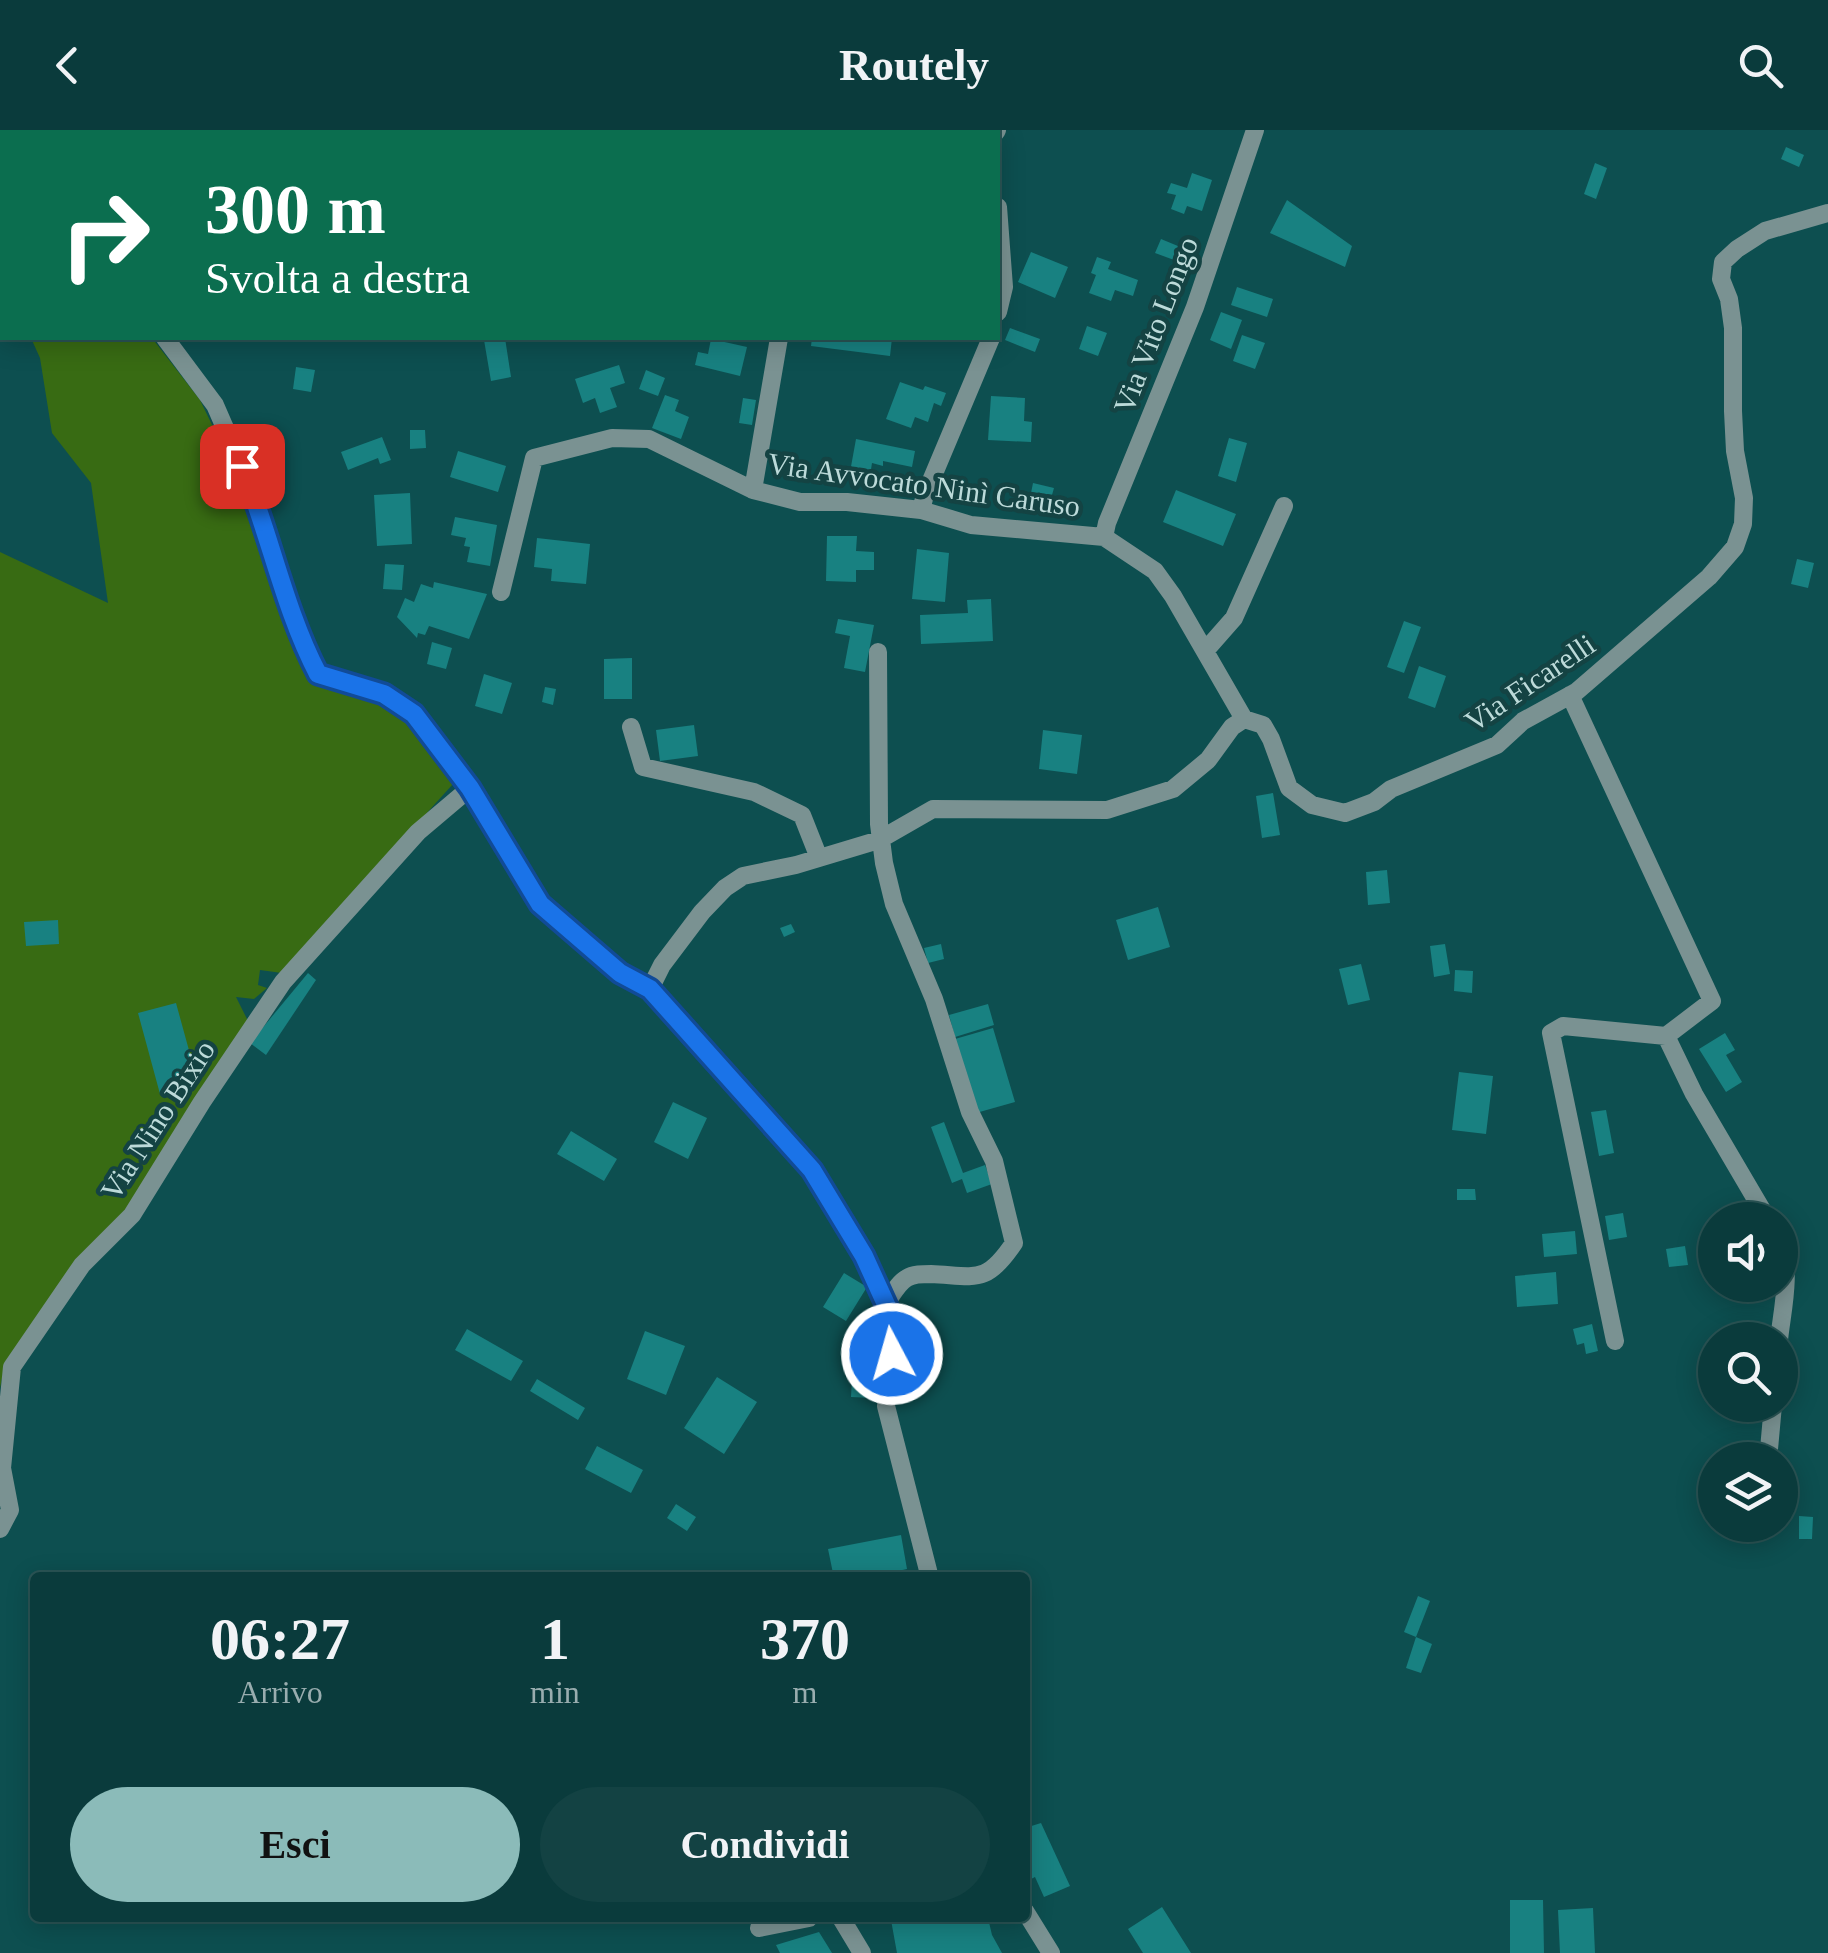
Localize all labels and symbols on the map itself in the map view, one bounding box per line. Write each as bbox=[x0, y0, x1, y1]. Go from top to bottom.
street label: Via Vito Longo bbox=[1107, 232, 1204, 417]
pin bbox=[200, 424, 285, 509]
street label: Via Avvocato Ninì Caruso bbox=[766, 446, 1082, 523]
street label: Via Ficarelli bbox=[1459, 627, 1601, 738]
street label: Via Nino Bixio bbox=[94, 1034, 221, 1206]
position arrow bbox=[840, 1302, 944, 1406]

